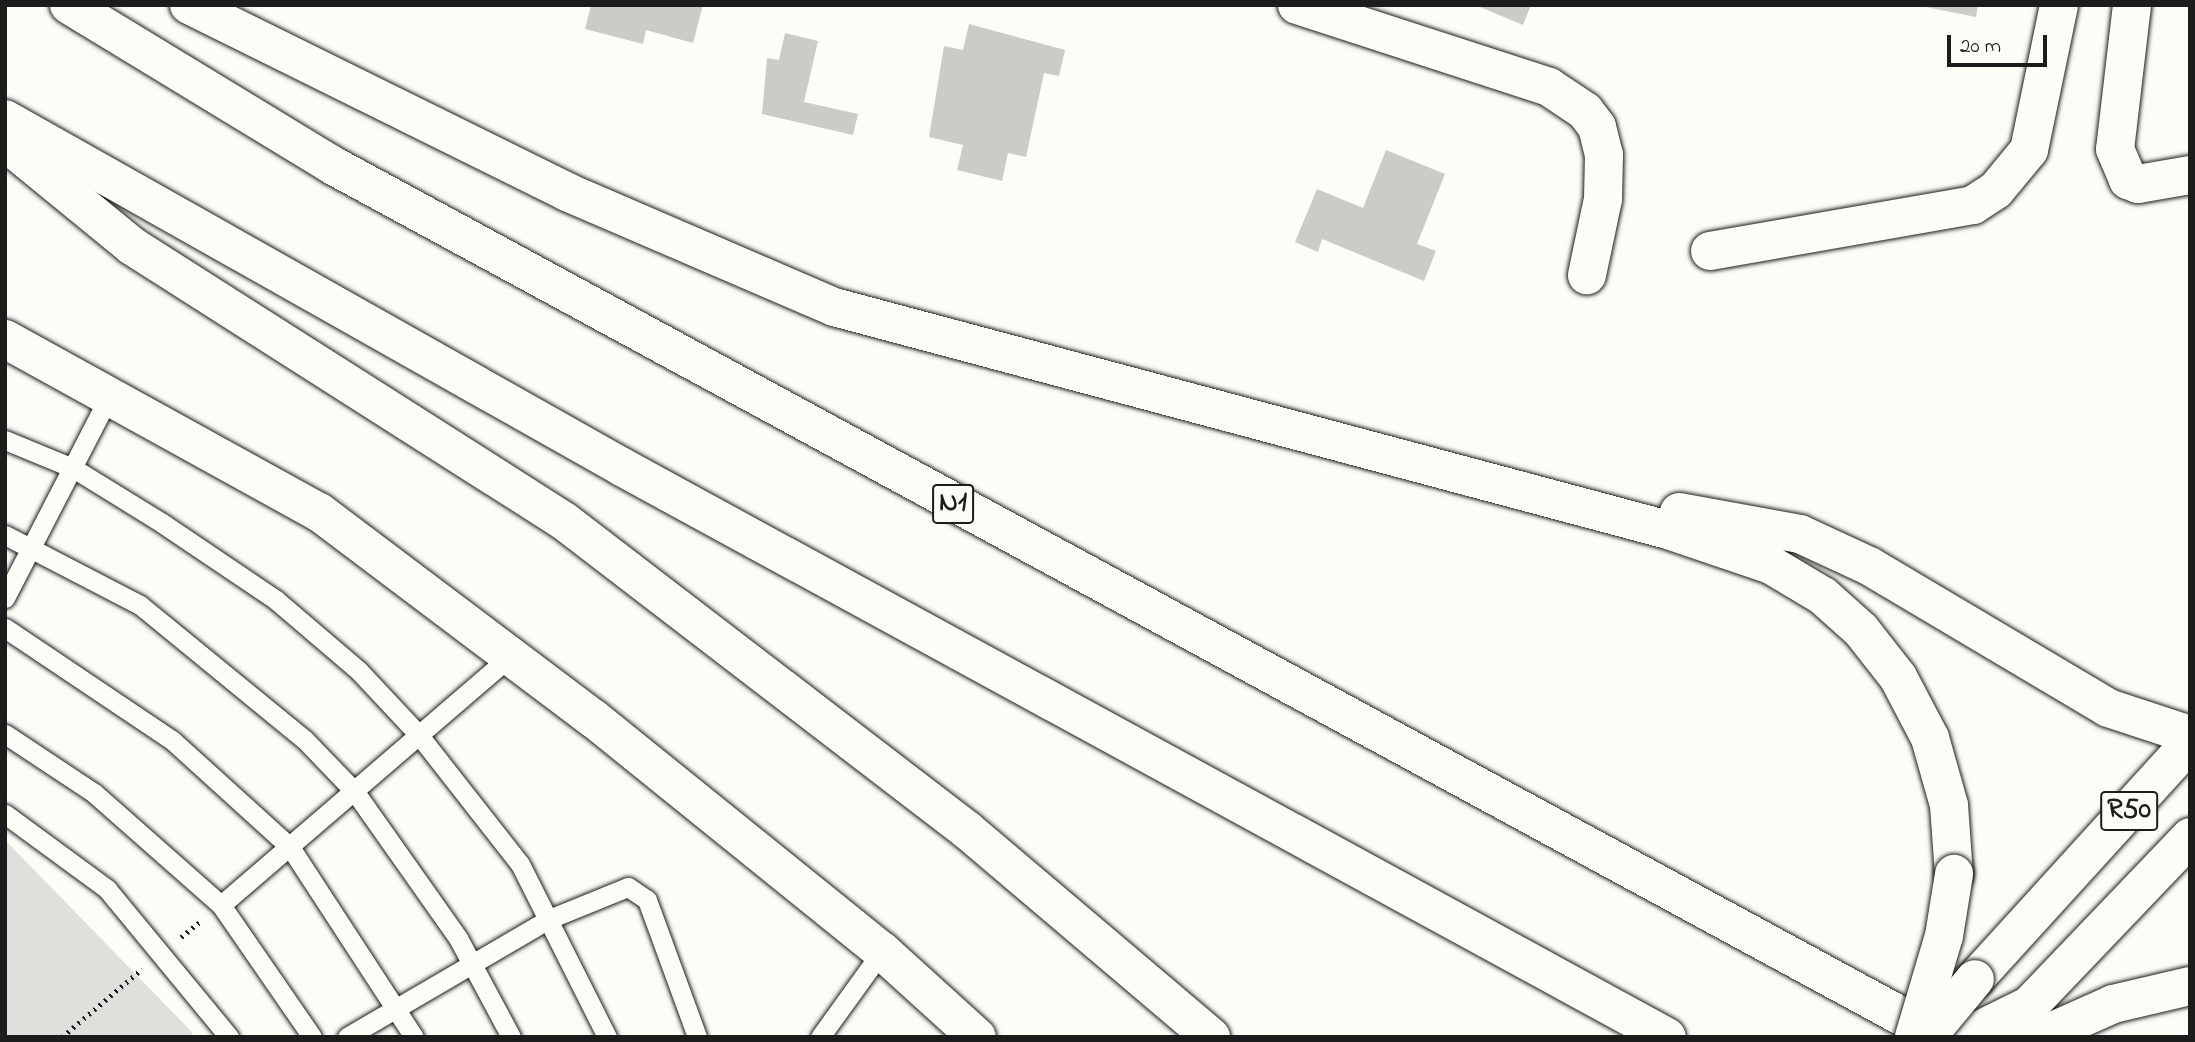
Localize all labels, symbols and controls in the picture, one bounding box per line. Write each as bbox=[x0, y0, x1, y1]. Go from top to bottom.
scale bar bbox=[1950, 21, 2050, 65]
text: 20 m bbox=[1960, 32, 2001, 62]
road number: N1 bbox=[932, 480, 974, 528]
road number: R50 bbox=[2099, 786, 2159, 836]

